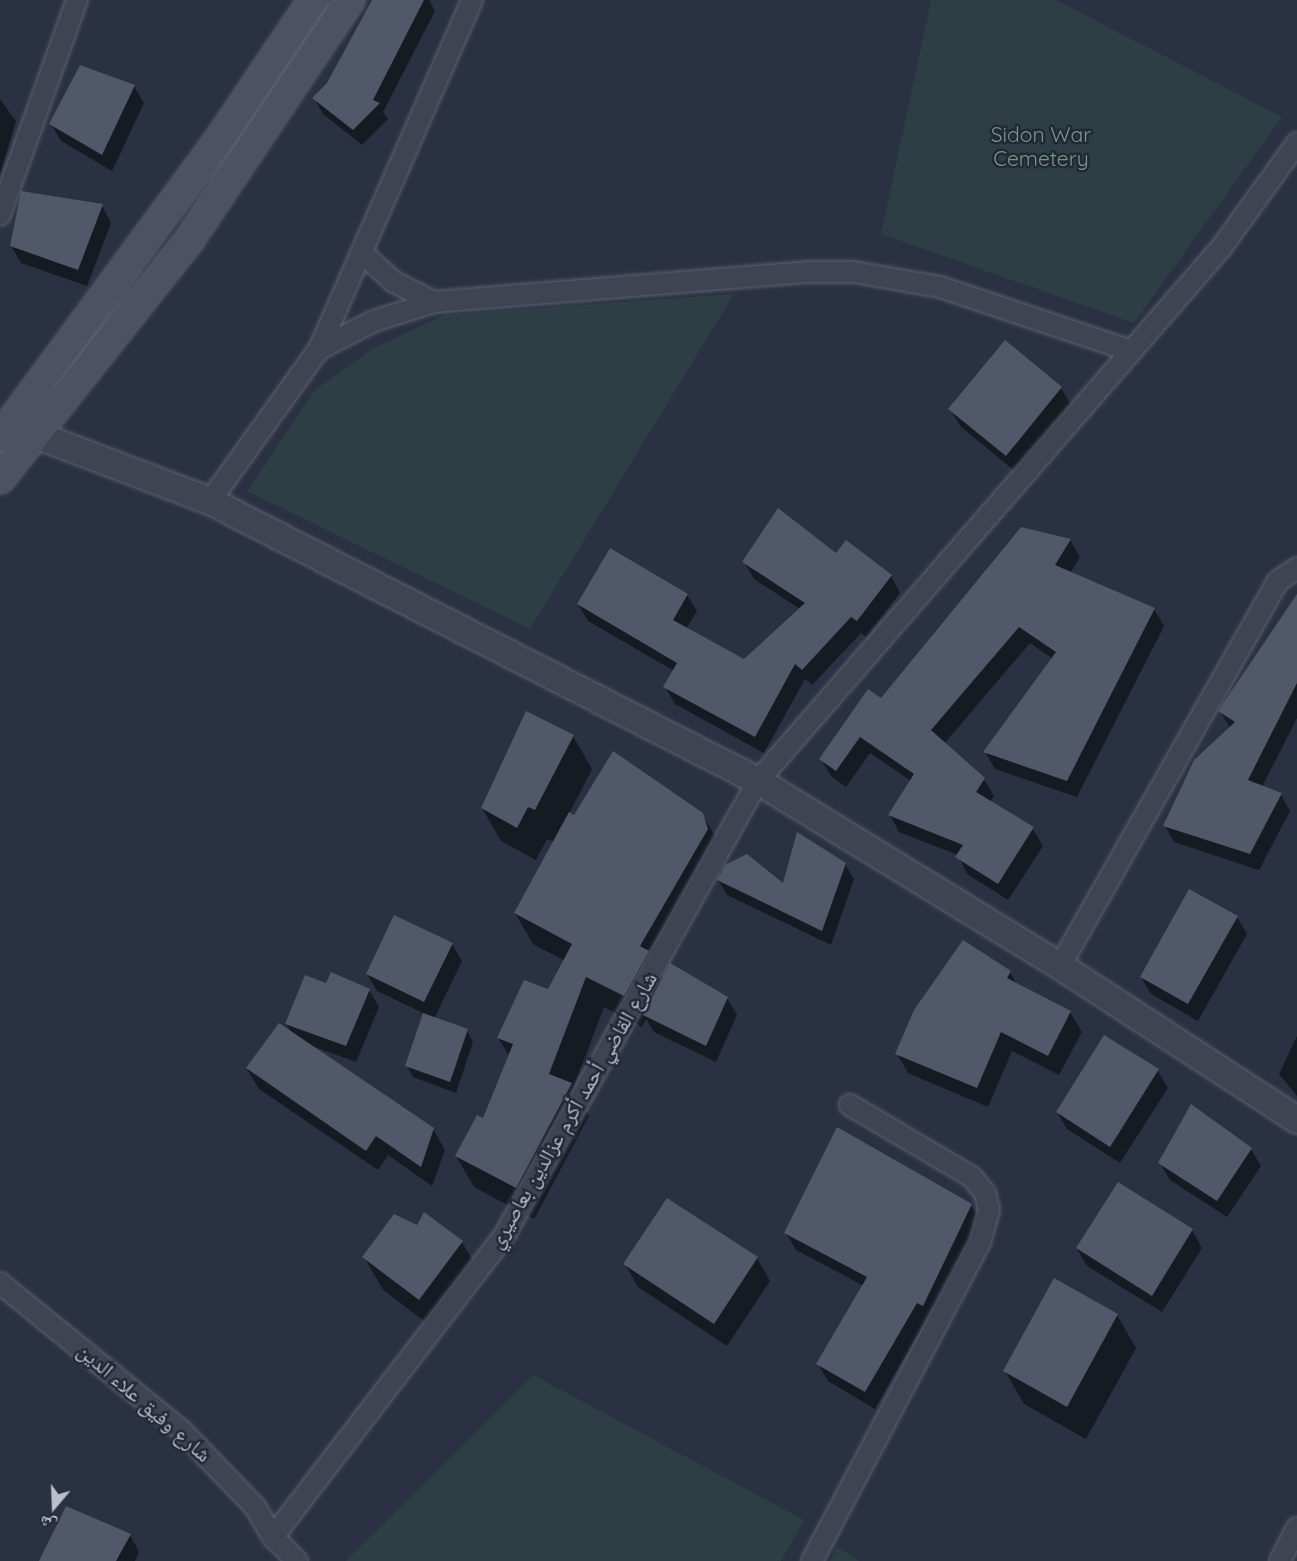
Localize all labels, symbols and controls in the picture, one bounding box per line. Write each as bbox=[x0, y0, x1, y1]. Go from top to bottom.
park label: Sidon War Cemetery bbox=[991, 121, 1091, 171]
street label: شارع القاضي أحمد أكرم عزالدين بعاصيري bbox=[482, 967, 662, 1253]
street label: شارع وفيق علاء الدين bbox=[73, 1337, 217, 1467]
north arrow bbox=[24, 1477, 84, 1537]
text: ش bbox=[37, 1512, 59, 1536]

